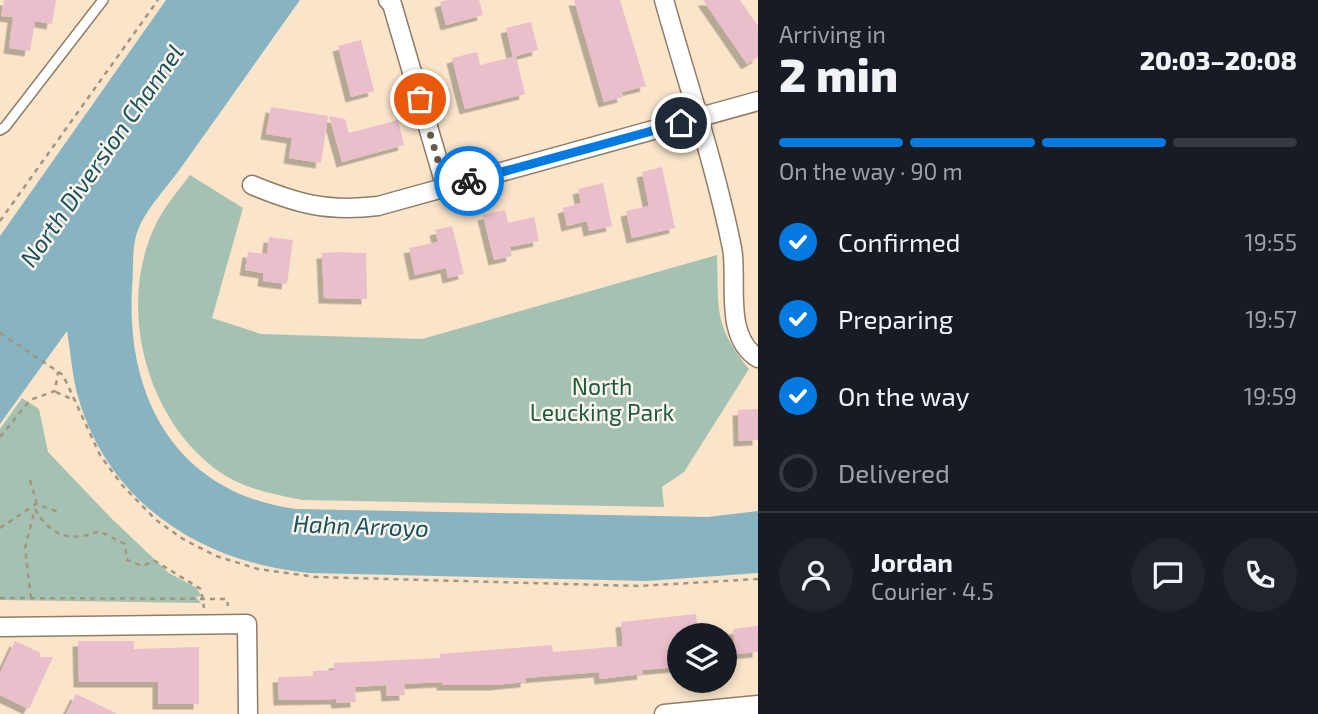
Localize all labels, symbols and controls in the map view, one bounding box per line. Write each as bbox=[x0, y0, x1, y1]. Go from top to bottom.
text: Arriving in bbox=[779, 20, 886, 48]
water label: North Diversion Channel bbox=[13, 38, 189, 272]
text: 20:03–20:08 bbox=[1140, 44, 1297, 75]
text: 2 min bbox=[779, 46, 898, 101]
pin bbox=[390, 69, 450, 129]
icon: bag bbox=[401, 80, 439, 118]
pin bbox=[651, 93, 711, 153]
icon: home bbox=[662, 104, 700, 142]
courier bbox=[434, 146, 504, 216]
text: On the way · 90 m bbox=[779, 157, 963, 185]
icon: bike bbox=[450, 162, 488, 200]
icon: check bbox=[779, 223, 817, 261]
text: Confirmed bbox=[838, 226, 961, 257]
text: 19:55 bbox=[1245, 228, 1297, 256]
icon: check bbox=[779, 300, 817, 338]
text: Preparing bbox=[838, 303, 953, 334]
text: 19:57 bbox=[1245, 305, 1297, 333]
park label: North Leucking Park bbox=[530, 372, 674, 426]
icon: check bbox=[779, 377, 817, 415]
text: On the way bbox=[838, 380, 969, 411]
text: 19:59 bbox=[1244, 382, 1297, 410]
text: Delivered bbox=[838, 457, 950, 488]
water label: Hahn Arroyo bbox=[293, 508, 429, 542]
button: person bbox=[779, 538, 853, 612]
button: chat bbox=[1131, 538, 1205, 612]
button: phone bbox=[1223, 538, 1297, 612]
text: Jordan bbox=[871, 546, 953, 577]
text: Courier · 4.5 bbox=[871, 577, 994, 605]
map controls bbox=[667, 623, 737, 693]
button: layers bbox=[667, 623, 737, 693]

